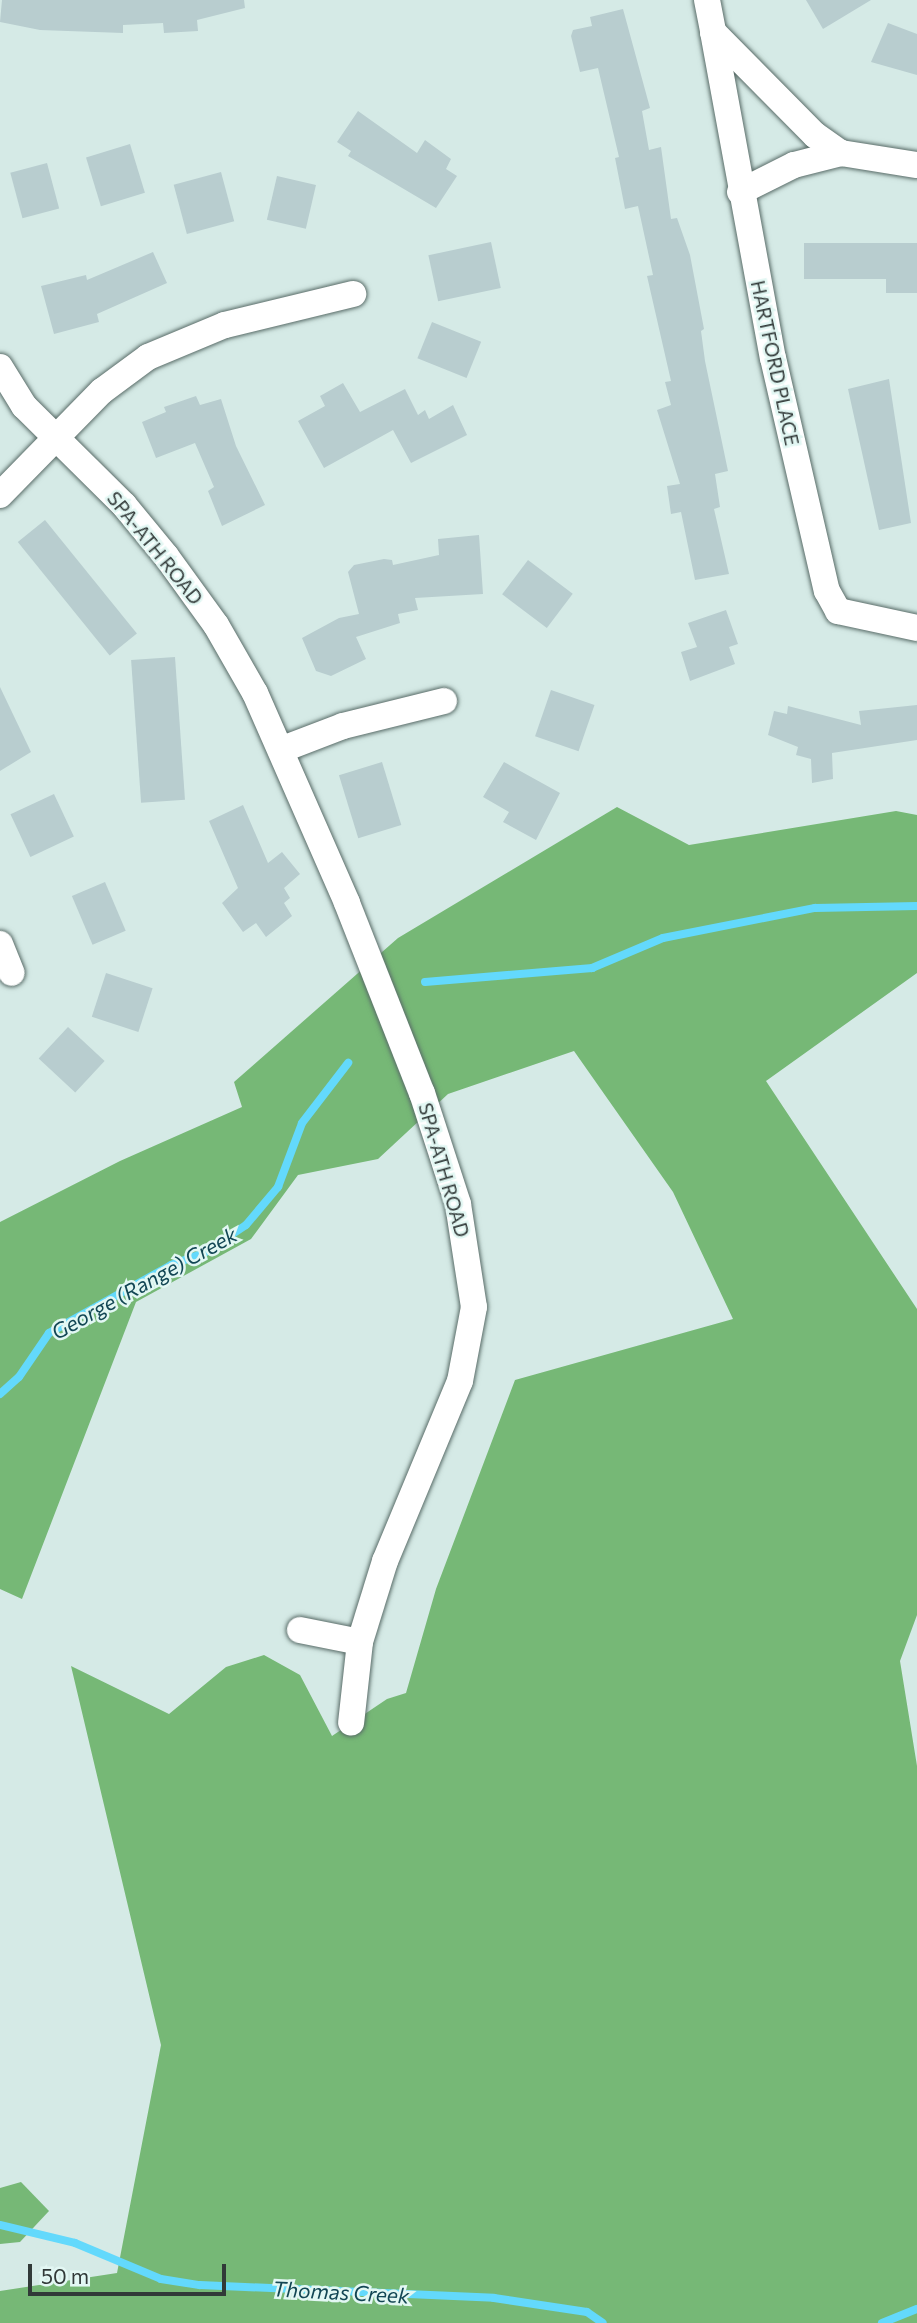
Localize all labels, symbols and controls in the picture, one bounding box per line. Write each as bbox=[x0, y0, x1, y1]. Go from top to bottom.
street label: HARTFORD PLACE bbox=[746, 278, 804, 448]
street label: SPA-ATH ROAD bbox=[103, 487, 207, 609]
street label: SPA-ATH ROAD bbox=[414, 1100, 474, 1240]
water label: George (Range) Creek bbox=[47, 1221, 241, 1345]
scale bar bbox=[32, 2250, 229, 2294]
text: 50 m bbox=[41, 2263, 89, 2288]
water label: Thomas Creek bbox=[272, 2276, 410, 2308]

